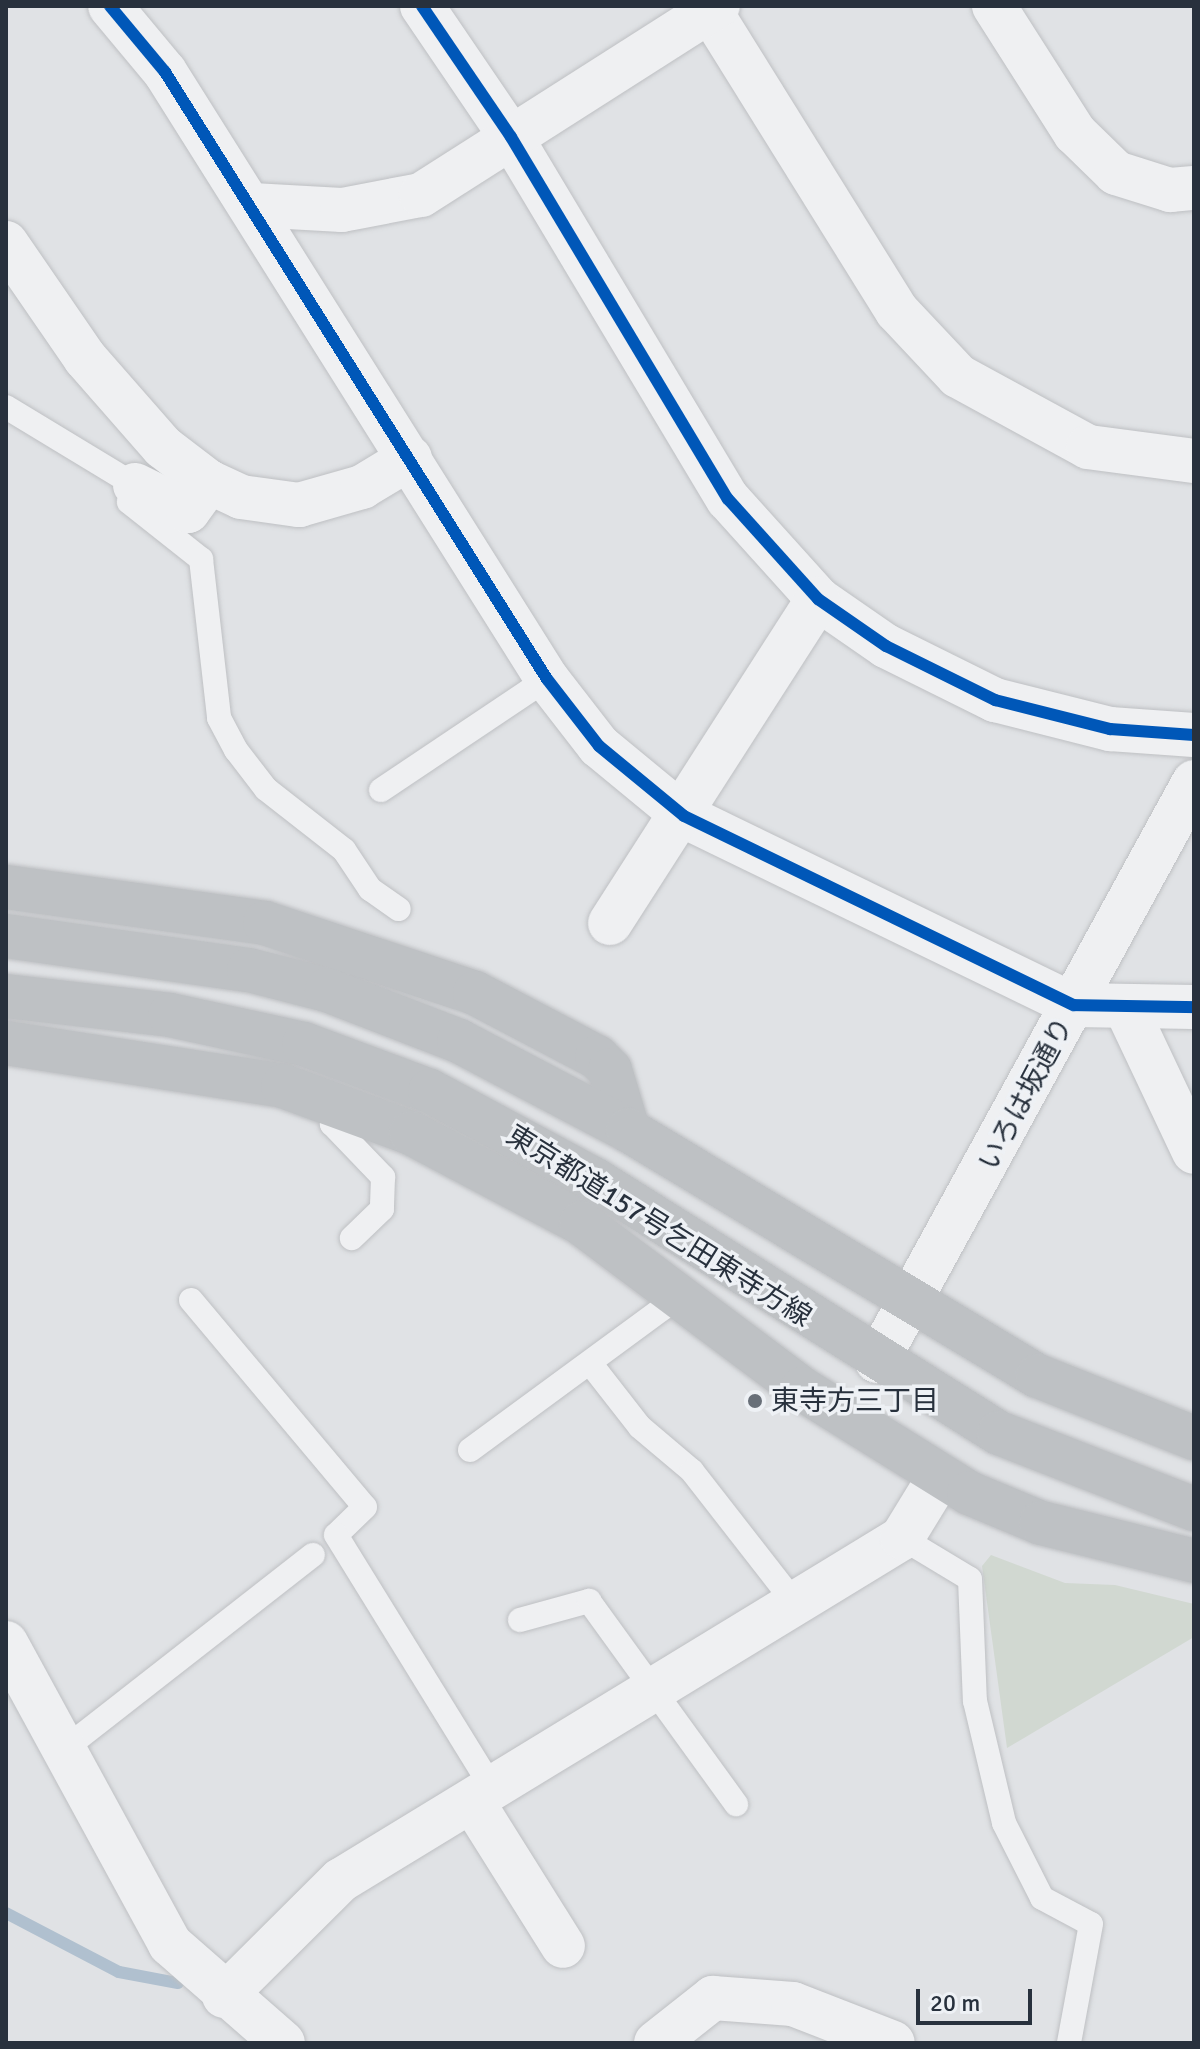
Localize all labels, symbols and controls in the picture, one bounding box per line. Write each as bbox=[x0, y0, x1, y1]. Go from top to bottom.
street label: いろは坂通り bbox=[972, 1012, 1080, 1176]
street label: 東京都道157号乞田東寺方線 bbox=[500, 1118, 818, 1334]
place label: 東寺方三丁目 bbox=[771, 1384, 939, 1418]
marker: 東寺方三丁目 bbox=[746, 1392, 764, 1410]
scale bar bbox=[920, 1973, 1036, 2023]
text: 20 m bbox=[930, 1988, 980, 2018]

